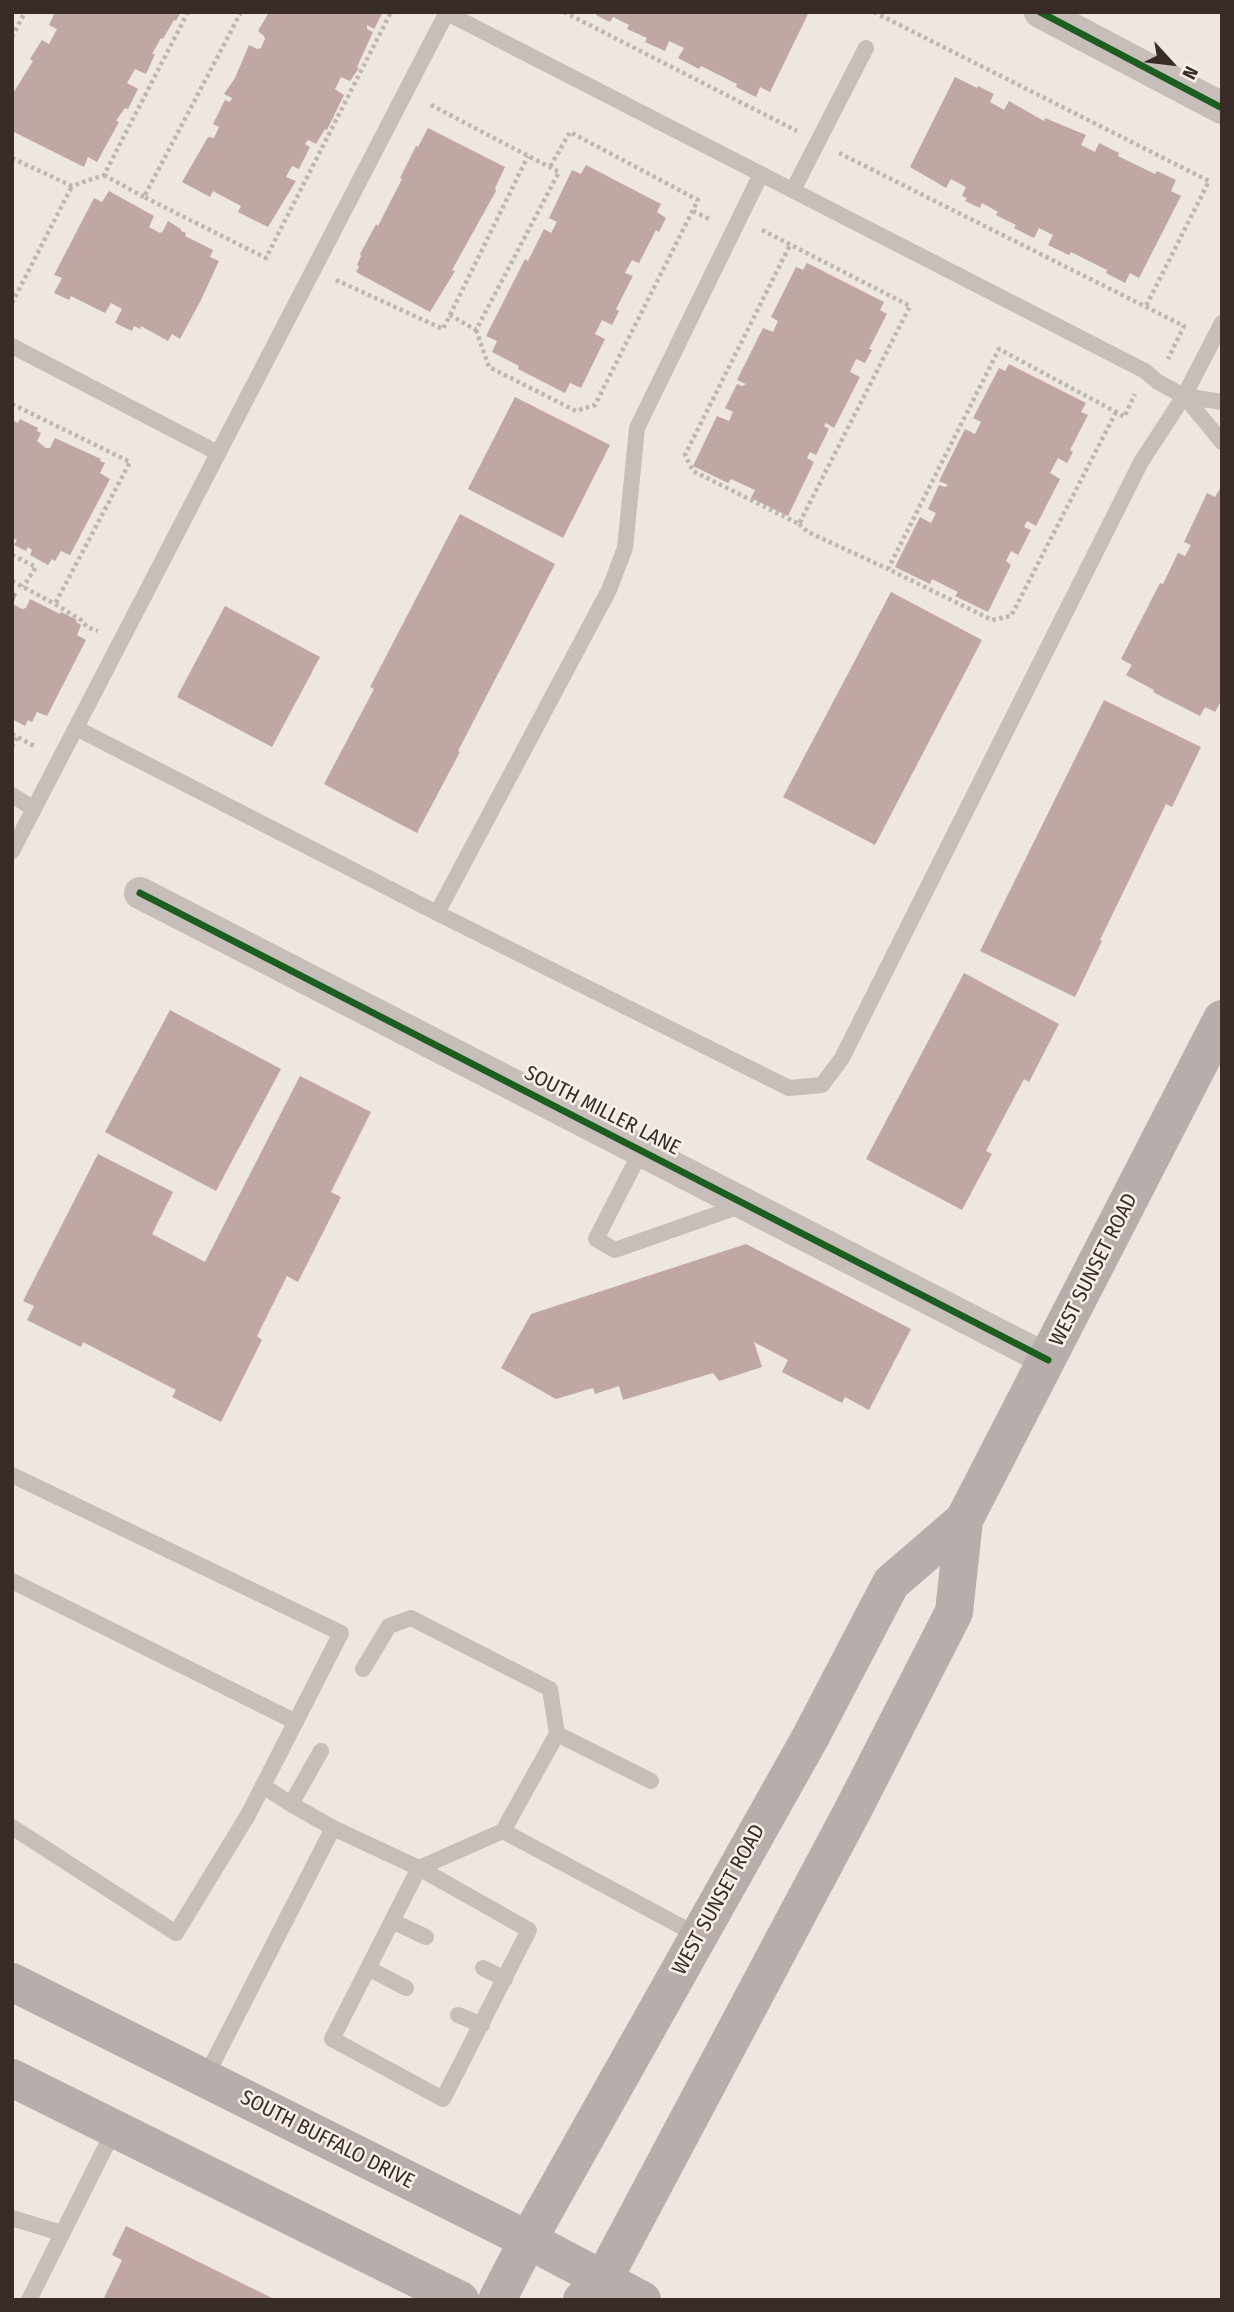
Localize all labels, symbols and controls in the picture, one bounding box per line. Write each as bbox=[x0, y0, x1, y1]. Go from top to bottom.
north arrow bbox=[1136, 28, 1206, 98]
text: N bbox=[1177, 62, 1203, 83]
street label: SOUTH MILLER LANE bbox=[520, 1061, 684, 1161]
street label: WEST SUNSET ROAD bbox=[1045, 1189, 1143, 1351]
street label: WEST SUNSET ROAD bbox=[667, 1820, 771, 1980]
street label: SOUTH BUFFALO DRIVE bbox=[236, 2085, 418, 2195]

